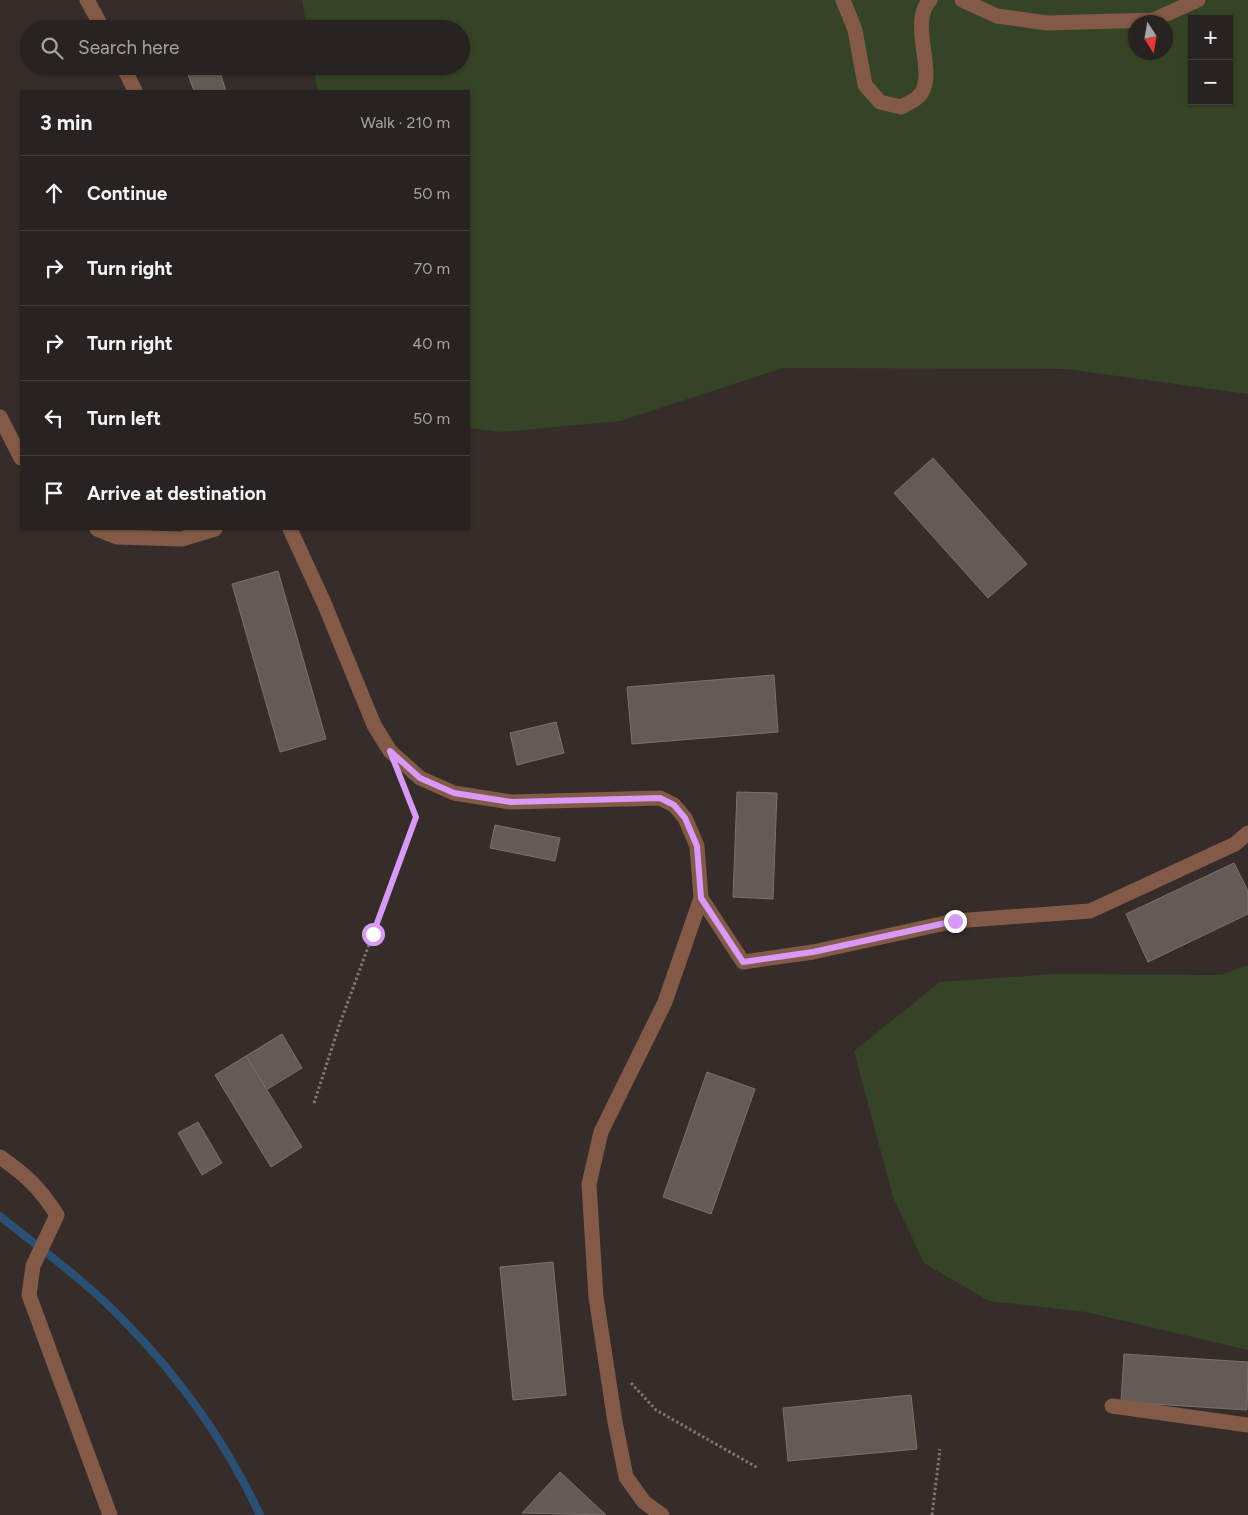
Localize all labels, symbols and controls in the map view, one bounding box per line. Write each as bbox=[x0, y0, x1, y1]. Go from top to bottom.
north arrow bbox=[1128, 15, 1173, 60]
map controls bbox=[1188, 15, 1233, 105]
button: + bbox=[1188, 15, 1233, 60]
search box bbox=[20, 20, 470, 75]
icon: search bbox=[38, 34, 66, 62]
text: Search here bbox=[78, 36, 180, 59]
button: − bbox=[1188, 60, 1233, 105]
text: 3 min bbox=[40, 110, 92, 135]
text: Walk · 210 m bbox=[361, 113, 450, 132]
icon: ahead bbox=[40, 179, 68, 207]
text: Continue bbox=[87, 182, 167, 205]
text: 50 m bbox=[413, 184, 450, 203]
icon: right bbox=[40, 254, 68, 282]
text: Turn right bbox=[87, 257, 173, 280]
text: 70 m bbox=[414, 259, 450, 278]
icon: right bbox=[40, 329, 68, 357]
text: Turn right bbox=[87, 332, 173, 355]
text: 40 m bbox=[412, 334, 450, 353]
icon: left bbox=[40, 404, 68, 432]
text: Turn left bbox=[87, 407, 161, 430]
text: 50 m bbox=[413, 409, 450, 428]
icon: arrive bbox=[40, 479, 68, 507]
text: Arrive at destination bbox=[87, 482, 266, 505]
route end bbox=[944, 910, 967, 933]
route start bbox=[362, 923, 385, 946]

